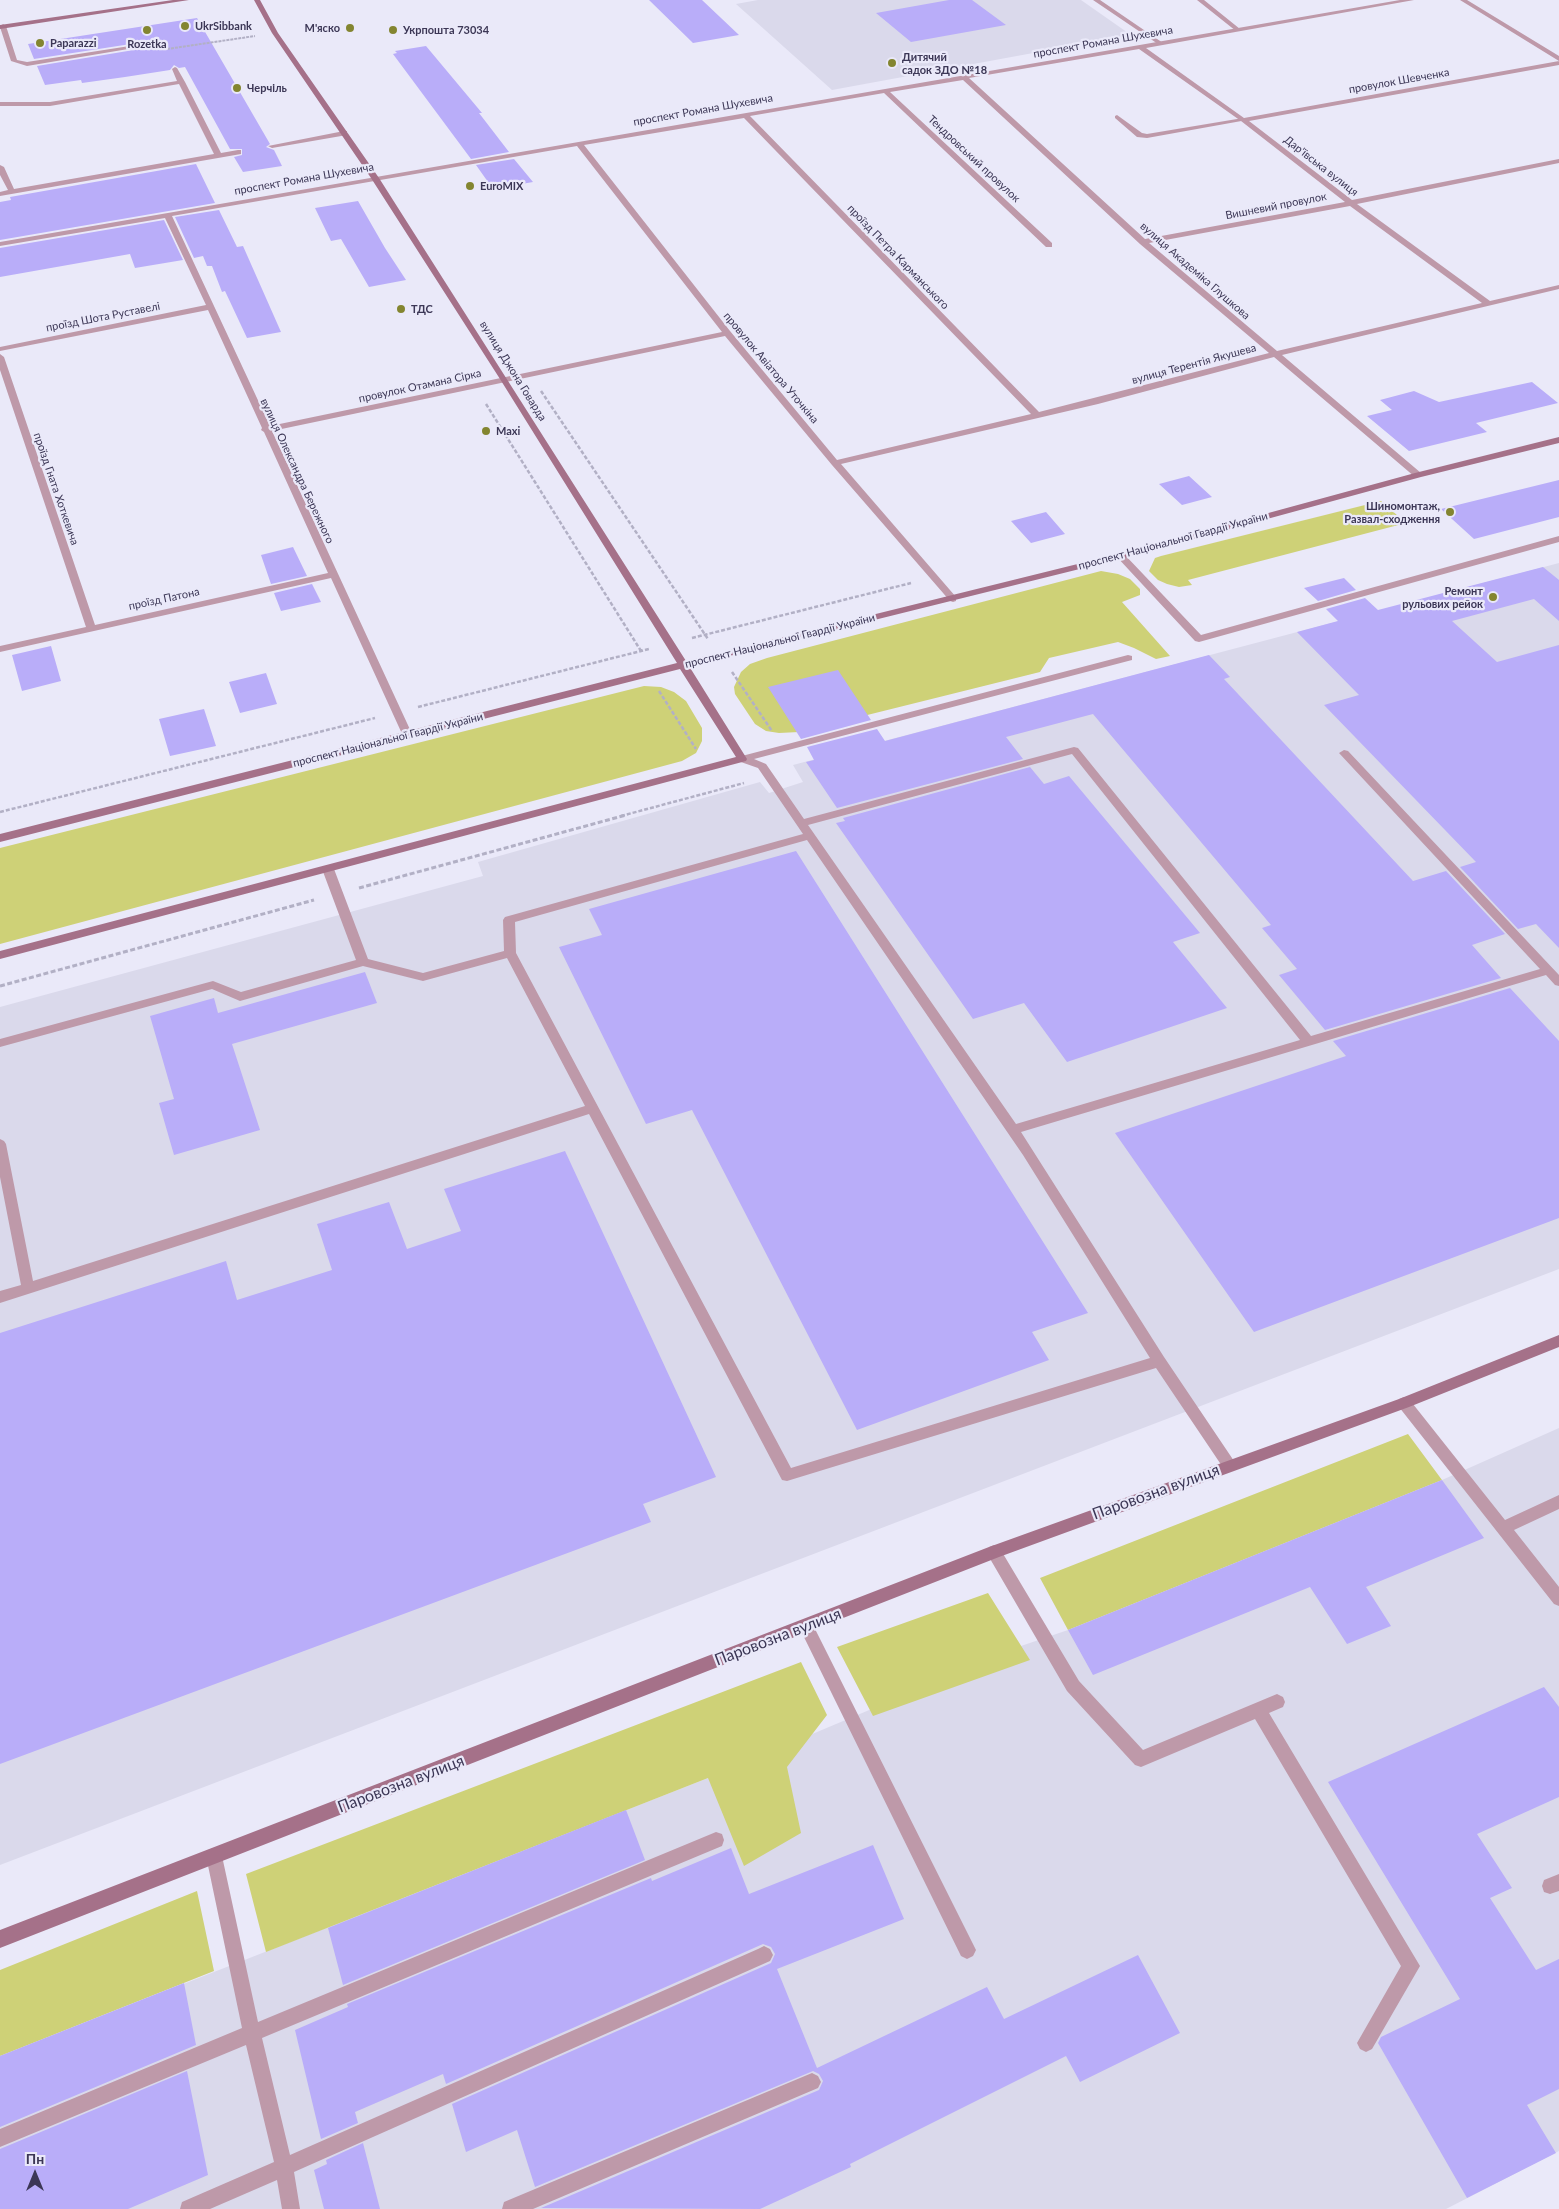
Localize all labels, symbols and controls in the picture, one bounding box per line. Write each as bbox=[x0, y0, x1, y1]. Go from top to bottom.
place label: UkrSibbank bbox=[195, 19, 252, 33]
marker: UkrSibbank bbox=[179, 20, 191, 32]
place label: М'яско bbox=[304, 21, 340, 35]
marker: М'яско bbox=[344, 22, 356, 34]
place label: Укрпошта 73034 bbox=[403, 23, 489, 37]
street label: проспект Романа Шухевича bbox=[1032, 23, 1174, 61]
marker: Rozetka bbox=[141, 24, 153, 36]
marker: Укрпошта 73034 bbox=[387, 24, 399, 36]
place label: Paparazzi bbox=[50, 36, 97, 50]
marker: Paparazzi bbox=[34, 37, 46, 49]
place label: Rozetka bbox=[127, 37, 167, 51]
place label: Дитячий садок ЗДО №18 bbox=[902, 50, 987, 76]
marker: Дитячий садок ЗДО №18 bbox=[886, 57, 898, 69]
street label: провулок Шевченка bbox=[1348, 66, 1450, 96]
place label: Черчіль bbox=[247, 81, 287, 95]
marker: Черчіль bbox=[231, 82, 243, 94]
street label: проспект Романа Шухевича bbox=[632, 91, 774, 129]
street label: Тендровський провулок bbox=[925, 113, 1023, 205]
street label: Дар'ївська вулиця bbox=[1281, 133, 1361, 199]
street label: проспект Романа Шухевича bbox=[233, 160, 375, 198]
place label: EuroMIX bbox=[480, 179, 523, 193]
marker: EuroMIX bbox=[464, 180, 476, 192]
street label: Вишневий провулок bbox=[1224, 190, 1328, 222]
street label: проїзд Петра Карманського bbox=[844, 202, 952, 312]
street label: вулиця Академіка Глушкова bbox=[1137, 220, 1253, 322]
street label: проїзд Шота Руставелі bbox=[45, 299, 161, 335]
place label: ТДС bbox=[411, 302, 433, 316]
marker: ТДС bbox=[395, 303, 407, 315]
street label: провулок Авіатора Уточкіна bbox=[721, 310, 821, 426]
street label: вулиця Джона Говарда bbox=[477, 319, 549, 423]
street label: вулиця Терентія Якушева bbox=[1130, 341, 1258, 387]
street label: провулок Отамана Сірка bbox=[357, 367, 483, 405]
street label: вулиця Олександра Бережного bbox=[258, 396, 336, 546]
place label: Maxi bbox=[496, 424, 520, 438]
marker: Maxi bbox=[480, 425, 492, 437]
street label: проїзд Гната Хоткевича bbox=[31, 431, 81, 547]
place label: Шиномонтаж, Развал-сходження bbox=[1344, 499, 1440, 525]
marker: Шиномонтаж, Развал-сходження bbox=[1444, 506, 1456, 518]
street label: проспект Національної Гвардії України bbox=[1077, 509, 1269, 573]
place label: Ремонт рульових рейок bbox=[1402, 584, 1483, 610]
street label: проїзд Патона bbox=[127, 585, 201, 613]
marker: Ремонт рульових рейок bbox=[1487, 591, 1499, 603]
street label: проспект Національної Гвардії України bbox=[684, 611, 876, 671]
street label: проспект Національної Гвардії України bbox=[292, 710, 484, 770]
street label: Паровозна вулиця bbox=[1090, 1460, 1222, 1524]
street label: Паровозна вулиця bbox=[712, 1604, 844, 1670]
street label: Паровозна вулиця bbox=[335, 1751, 467, 1817]
north arrow bbox=[10, 2149, 60, 2199]
text: Пн bbox=[26, 2150, 44, 2167]

